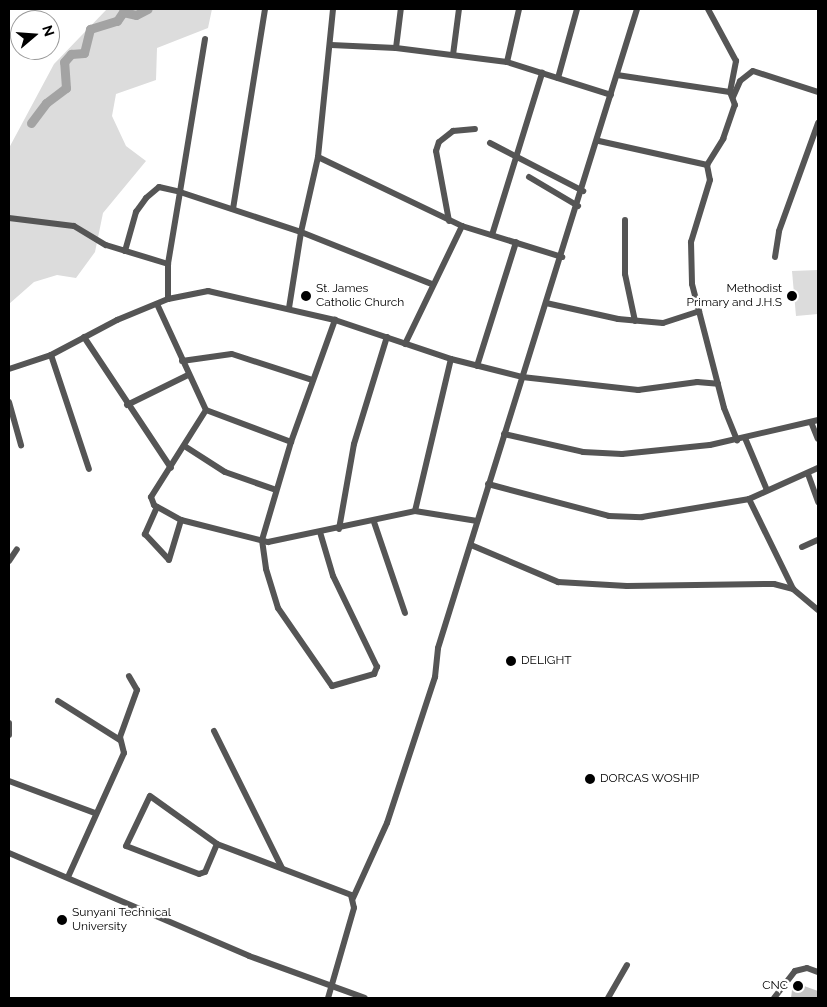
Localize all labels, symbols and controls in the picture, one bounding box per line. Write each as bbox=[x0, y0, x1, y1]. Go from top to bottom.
north arrow bbox=[10, 10, 60, 60]
text: N bbox=[39, 23, 58, 38]
place label: St. James Catholic Church bbox=[316, 282, 404, 310]
place label: Methodist Primary and J.H.S bbox=[686, 282, 782, 310]
marker: St. James Catholic Church bbox=[300, 290, 312, 302]
marker: Methodist Primary and J.H.S bbox=[786, 290, 798, 302]
place label: DELIGHT bbox=[521, 654, 572, 668]
marker: DELIGHT bbox=[505, 655, 517, 667]
place label: DORCAS WOSHIP bbox=[600, 772, 700, 786]
marker: DORCAS WOSHIP bbox=[584, 773, 596, 785]
place label: Sunyani Technical University bbox=[72, 906, 171, 934]
marker: Sunyani Technical University bbox=[56, 914, 68, 926]
place label: CNC bbox=[762, 979, 788, 993]
marker: CNC bbox=[792, 980, 804, 992]

